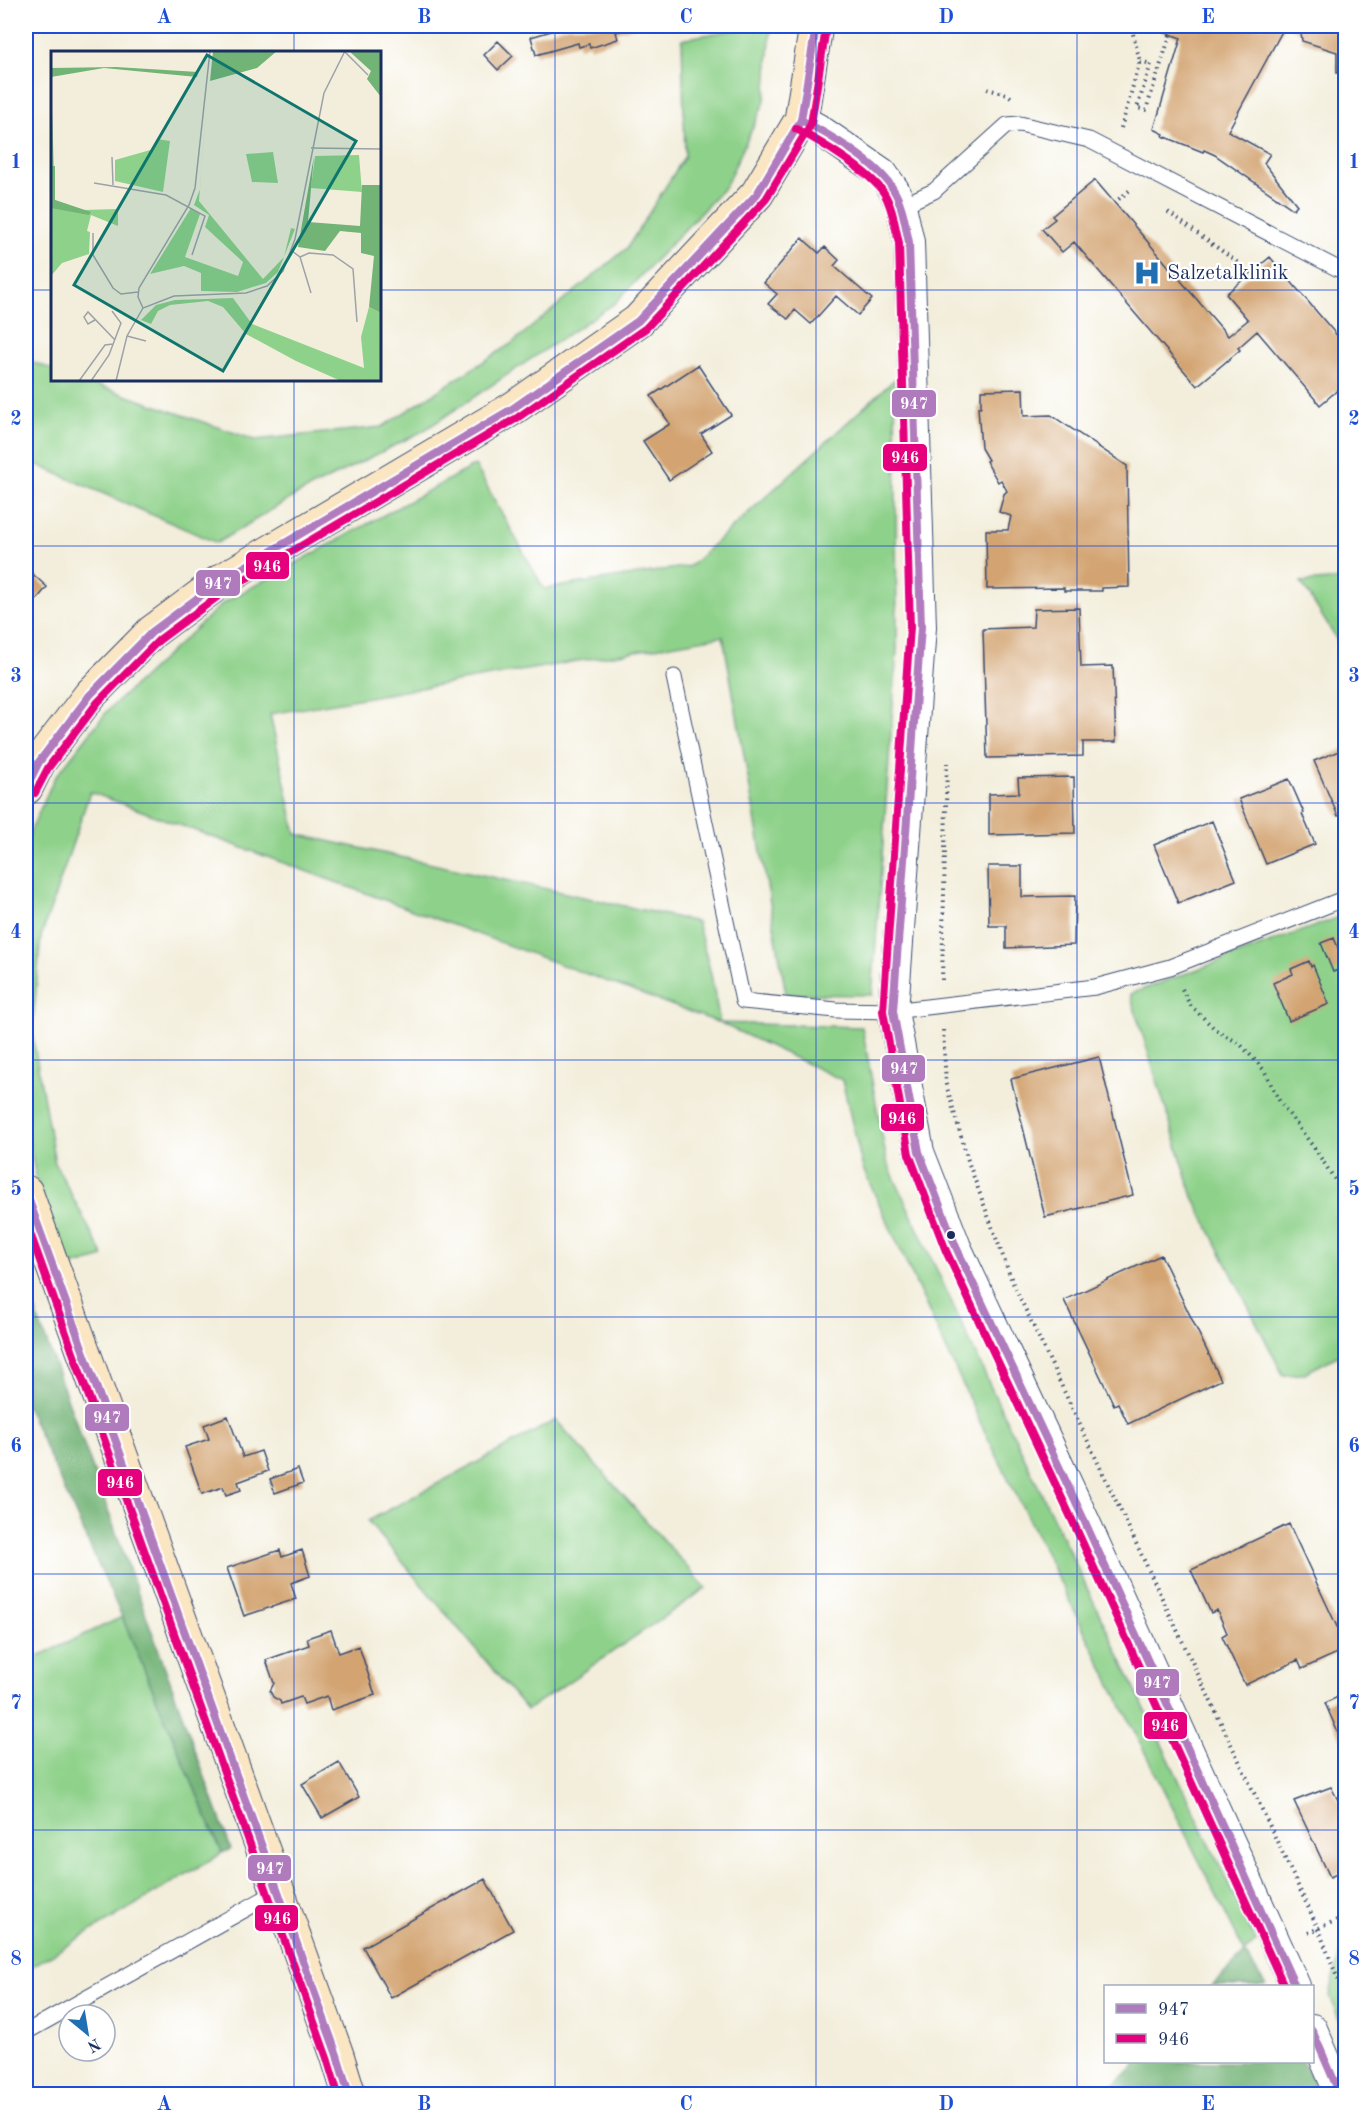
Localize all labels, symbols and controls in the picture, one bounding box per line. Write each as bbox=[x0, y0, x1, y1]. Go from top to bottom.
text: A bbox=[156, 8, 172, 28]
text: B bbox=[417, 8, 431, 28]
text: C bbox=[679, 8, 693, 28]
text: D bbox=[938, 8, 954, 28]
text: E bbox=[1201, 8, 1215, 28]
inset map bbox=[51, 51, 381, 381]
text: 1 bbox=[10, 153, 22, 173]
text: 1 bbox=[1348, 153, 1360, 173]
hospital icon: Salzetalklinik bbox=[1132, 258, 1162, 288]
place label: Salzetalklinik bbox=[1167, 263, 1289, 284]
line badge: 947 bbox=[891, 389, 937, 418]
text: 947 bbox=[900, 397, 928, 413]
text: 2 bbox=[10, 410, 22, 430]
text: 2 bbox=[1348, 410, 1360, 430]
line badge: 946 bbox=[882, 443, 928, 472]
text: 946 bbox=[891, 451, 919, 467]
line badge: 946 bbox=[245, 551, 290, 580]
text: 946 bbox=[253, 560, 281, 576]
line badge: 947 bbox=[195, 569, 241, 597]
text: 947 bbox=[204, 577, 232, 593]
text: 3 bbox=[10, 667, 22, 687]
text: 3 bbox=[1348, 667, 1360, 687]
text: 4 bbox=[10, 923, 22, 943]
text: 4 bbox=[1348, 923, 1360, 943]
line badge: 947 bbox=[881, 1054, 926, 1083]
text: 947 bbox=[890, 1062, 918, 1078]
line badge: 946 bbox=[880, 1103, 925, 1132]
text: 946 bbox=[888, 1112, 916, 1128]
text: 5 bbox=[10, 1179, 22, 1200]
text: 5 bbox=[1348, 1179, 1360, 1200]
unlabelled marker bbox=[945, 1229, 957, 1241]
line badge: 947 bbox=[84, 1403, 130, 1432]
text: 947 bbox=[93, 1411, 121, 1427]
text: 6 bbox=[10, 1437, 22, 1457]
text: 6 bbox=[1348, 1437, 1360, 1457]
line badge: 946 bbox=[97, 1468, 143, 1497]
text: 946 bbox=[106, 1476, 134, 1492]
line badge: 947 bbox=[1135, 1668, 1180, 1697]
text: 947 bbox=[1143, 1676, 1171, 1692]
text: 7 bbox=[10, 1694, 22, 1714]
text: 7 bbox=[1348, 1694, 1360, 1714]
line badge: 946 bbox=[1143, 1711, 1188, 1740]
text: 946 bbox=[1151, 1719, 1179, 1735]
line badge: 947 bbox=[247, 1854, 292, 1882]
text: 947 bbox=[256, 1862, 284, 1878]
line badge: 946 bbox=[254, 1904, 299, 1932]
text: 946 bbox=[263, 1912, 291, 1928]
text: 8 bbox=[10, 1950, 22, 1970]
text: 8 bbox=[1348, 1950, 1360, 1970]
legend bbox=[1104, 1985, 1314, 2063]
text: 947 bbox=[1158, 2001, 1189, 2019]
north arrow bbox=[57, 2003, 117, 2063]
text: 946 bbox=[1158, 2031, 1189, 2049]
text: N bbox=[84, 2034, 103, 2055]
text: A bbox=[156, 2095, 172, 2115]
text: B bbox=[417, 2095, 431, 2115]
text: C bbox=[679, 2095, 693, 2115]
text: D bbox=[938, 2095, 954, 2115]
text: E bbox=[1201, 2095, 1215, 2115]

